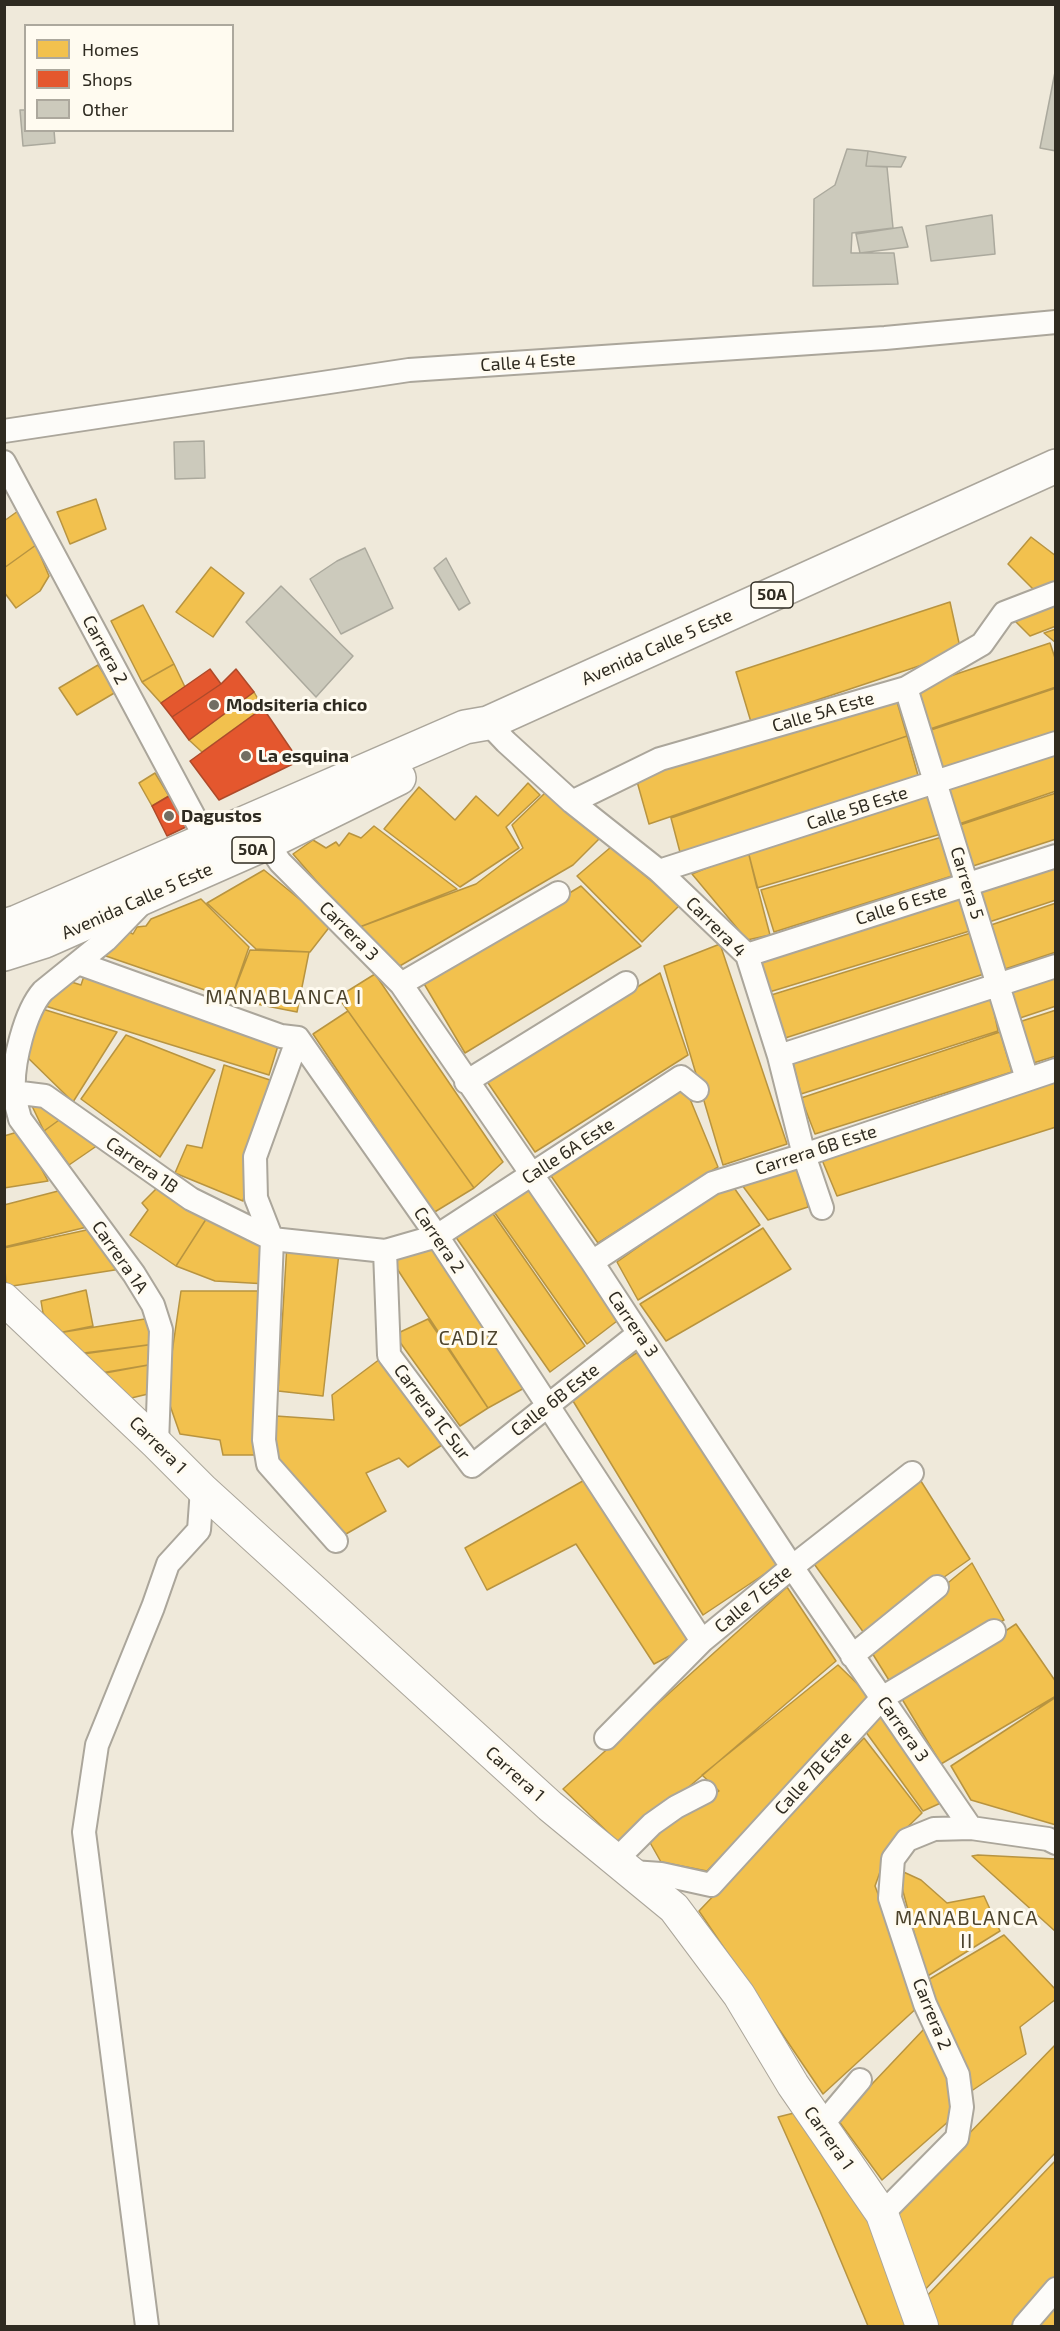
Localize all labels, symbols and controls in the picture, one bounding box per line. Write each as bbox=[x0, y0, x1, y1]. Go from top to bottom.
legend bbox=[24, 24, 234, 132]
text: Homes bbox=[82, 38, 139, 60]
text: Shops bbox=[82, 68, 132, 90]
text: Other bbox=[82, 98, 128, 120]
street label: Calle 4 Este bbox=[480, 348, 576, 376]
road number: 50A bbox=[751, 582, 793, 608]
street label: Avenida Calle 5 Este bbox=[578, 604, 736, 690]
street label: Carrera 2 bbox=[78, 612, 132, 688]
street label: Calle 5A Este bbox=[769, 687, 877, 737]
place label: Modsiteria chico bbox=[226, 694, 367, 716]
marker: Modsiteria chico bbox=[207, 698, 221, 712]
place label: La esquina bbox=[258, 745, 349, 767]
marker: La esquina bbox=[239, 749, 253, 763]
street label: Calle 5B Este bbox=[804, 781, 910, 835]
place label: Dagustos bbox=[181, 805, 262, 827]
marker: Dagustos bbox=[162, 809, 176, 823]
road number: 50A bbox=[232, 837, 274, 863]
street label: Carrera 5 bbox=[946, 844, 988, 922]
street label: Avenida Calle 5 Este bbox=[58, 858, 216, 944]
street label: Calle 6 Este bbox=[853, 880, 949, 930]
street label: Carrera 4 bbox=[681, 892, 751, 962]
street label: Carrera 3 bbox=[315, 897, 383, 965]
district label: MANABLANCA I bbox=[205, 985, 363, 1009]
street label: Calle 6A Este bbox=[518, 1113, 618, 1189]
street label: Carrera 6B Este bbox=[753, 1120, 879, 1180]
street label: Carrera 1B bbox=[102, 1132, 182, 1198]
street label: Carrera 2 bbox=[409, 1203, 469, 1277]
street label: Carrera 1A bbox=[87, 1217, 153, 1297]
street label: Carrera 3 bbox=[603, 1287, 663, 1361]
district label: CADIZ bbox=[438, 1326, 500, 1350]
street label: Calle 6B Este bbox=[507, 1359, 603, 1441]
street label: Carrera 1C Sur bbox=[389, 1360, 475, 1464]
street label: Carrera 1 bbox=[125, 1412, 191, 1478]
street label: Calle 7 Este bbox=[710, 1561, 796, 1637]
street label: Carrera 3 bbox=[873, 1692, 933, 1766]
street label: Calle 7B Este bbox=[770, 1727, 856, 1819]
street label: Carrera 1 bbox=[481, 1742, 549, 1806]
district label: MANABLANCA II bbox=[895, 1906, 1039, 1953]
street label: Carrera 2 bbox=[908, 1975, 956, 2053]
street label: Carrera 1 bbox=[799, 2102, 859, 2174]

